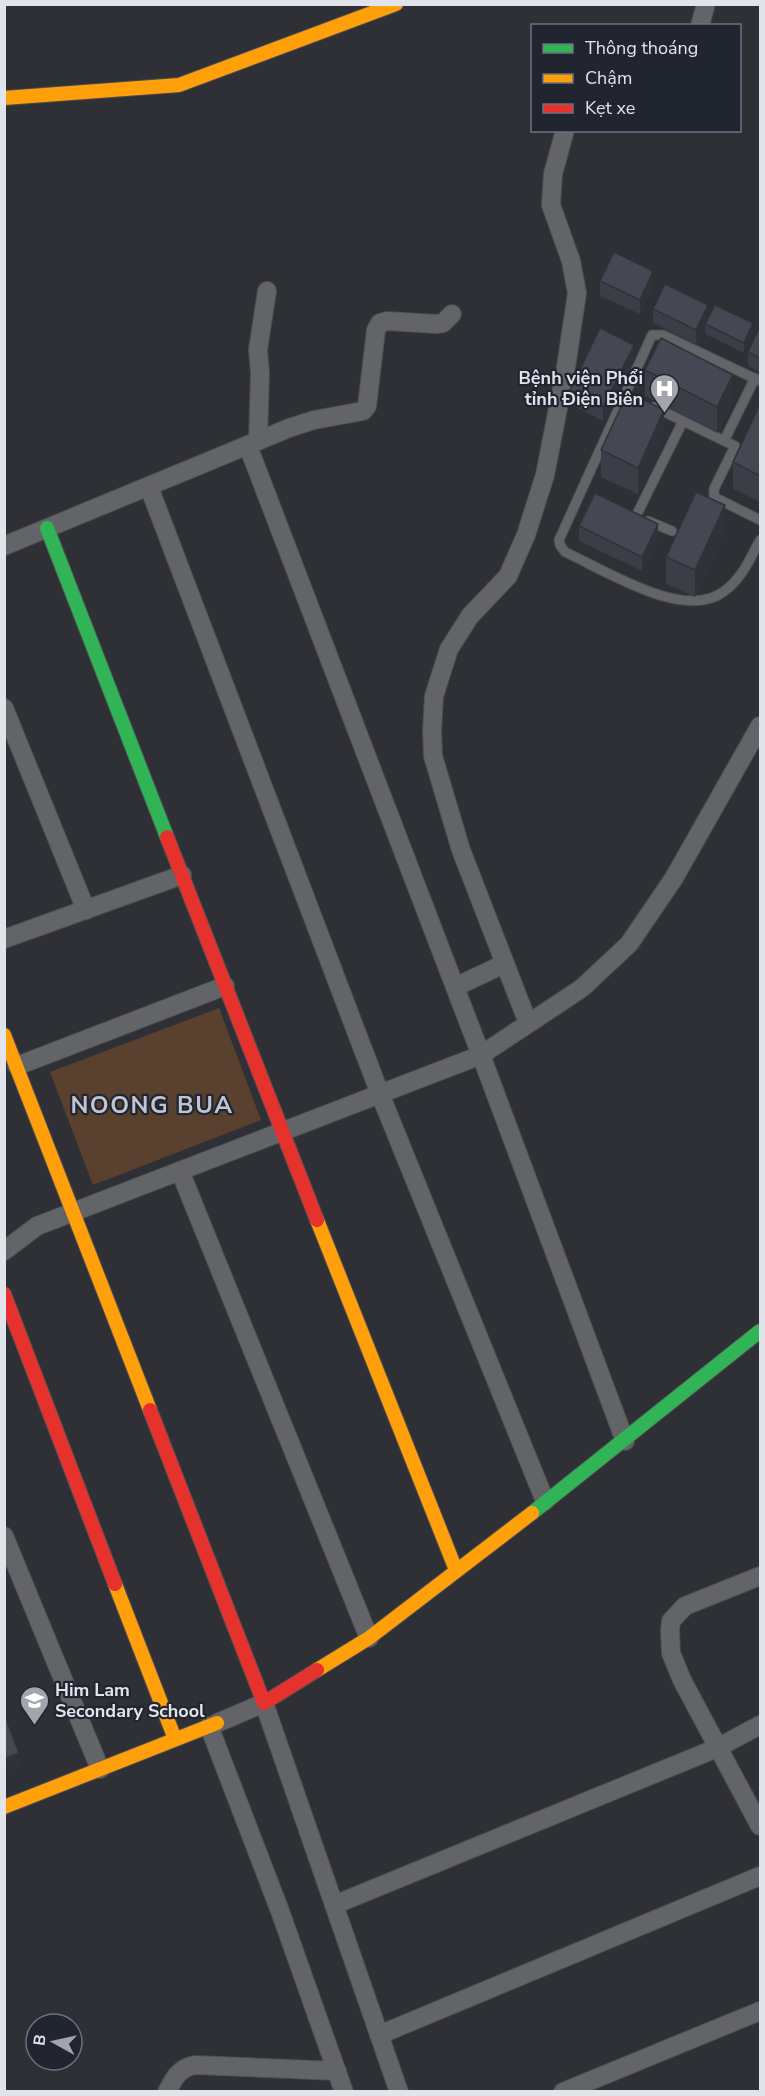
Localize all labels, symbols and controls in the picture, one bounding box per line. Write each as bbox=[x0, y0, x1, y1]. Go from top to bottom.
legend bbox=[531, 24, 741, 132]
text: Thông thoáng bbox=[585, 36, 698, 60]
text: Chậm bbox=[585, 66, 632, 90]
text: Kẹt xe bbox=[585, 96, 635, 120]
place label: Bệnh viện Phổi tỉnh Điện Biên bbox=[518, 366, 643, 411]
hospital icon: Bệnh viện Phổi tỉnh Điện Biên bbox=[648, 372, 680, 414]
district label: NOONG BUA bbox=[70, 1089, 234, 1121]
place label: Him Lam Secondary School bbox=[55, 1678, 205, 1723]
school or university icon: Him Lam Secondary School bbox=[18, 1684, 50, 1726]
north arrow bbox=[24, 2012, 84, 2072]
text: B bbox=[28, 2033, 52, 2047]

